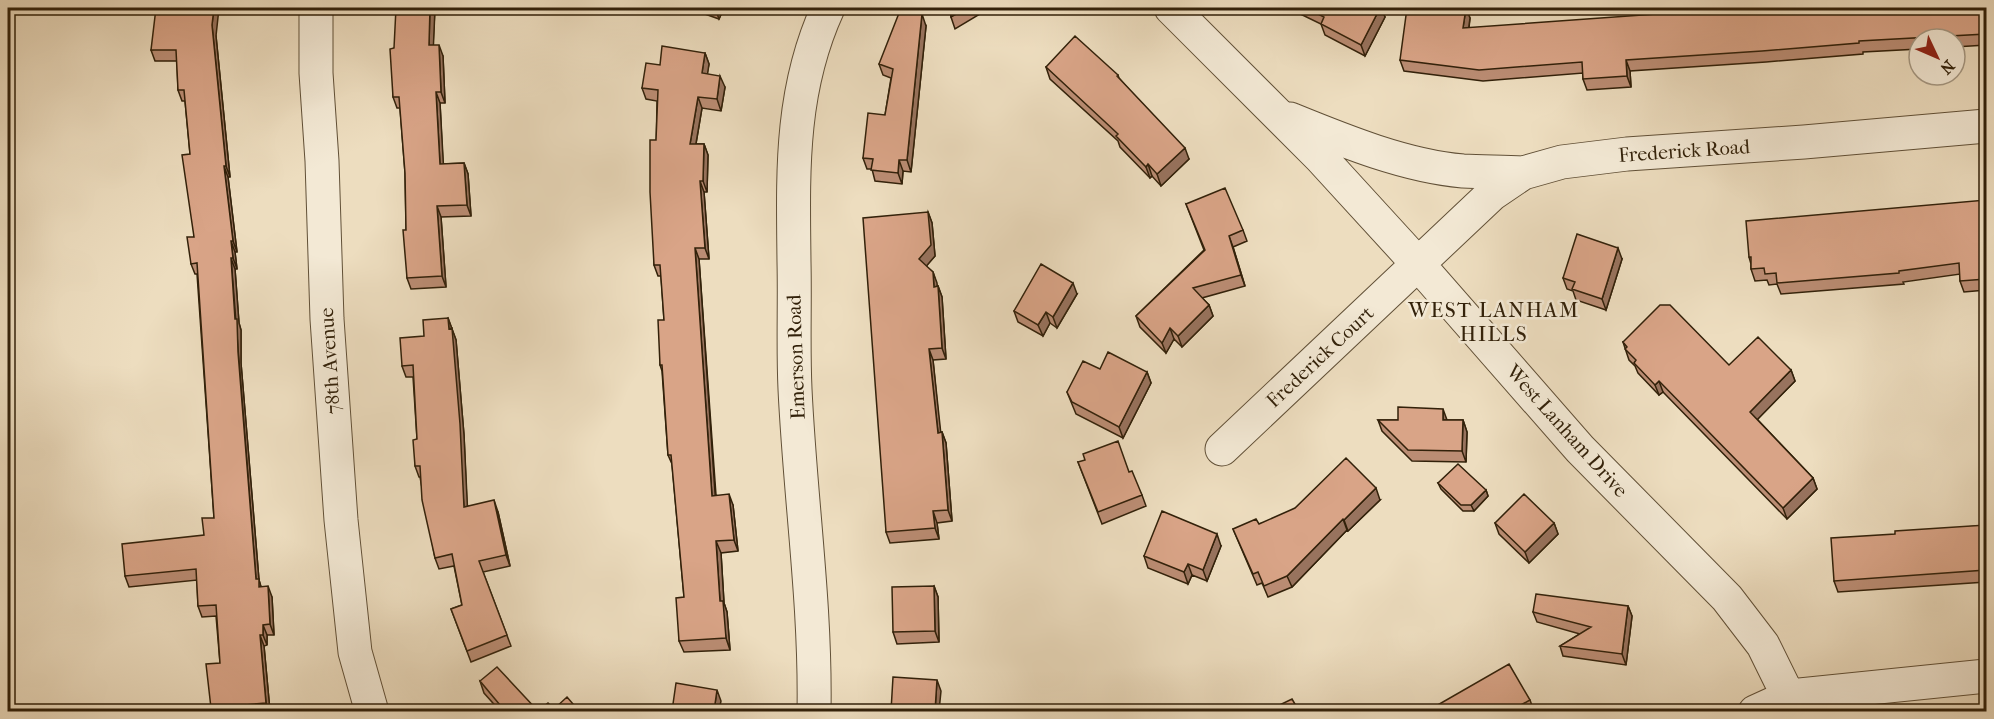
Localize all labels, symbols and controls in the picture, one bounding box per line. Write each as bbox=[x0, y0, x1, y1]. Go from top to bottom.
north arrow bbox=[1907, 27, 1967, 87]
text: N bbox=[1936, 56, 1958, 79]
street label: Frederick Road bbox=[1617, 135, 1752, 167]
street label: Emerson Road bbox=[782, 293, 810, 420]
district label: WEST LANHAM HILLS bbox=[1407, 298, 1580, 346]
street label: Frederick Court bbox=[1262, 302, 1378, 412]
street label: 78th Avenue bbox=[315, 307, 345, 415]
street label: West Lanham Drive bbox=[1501, 359, 1633, 502]

